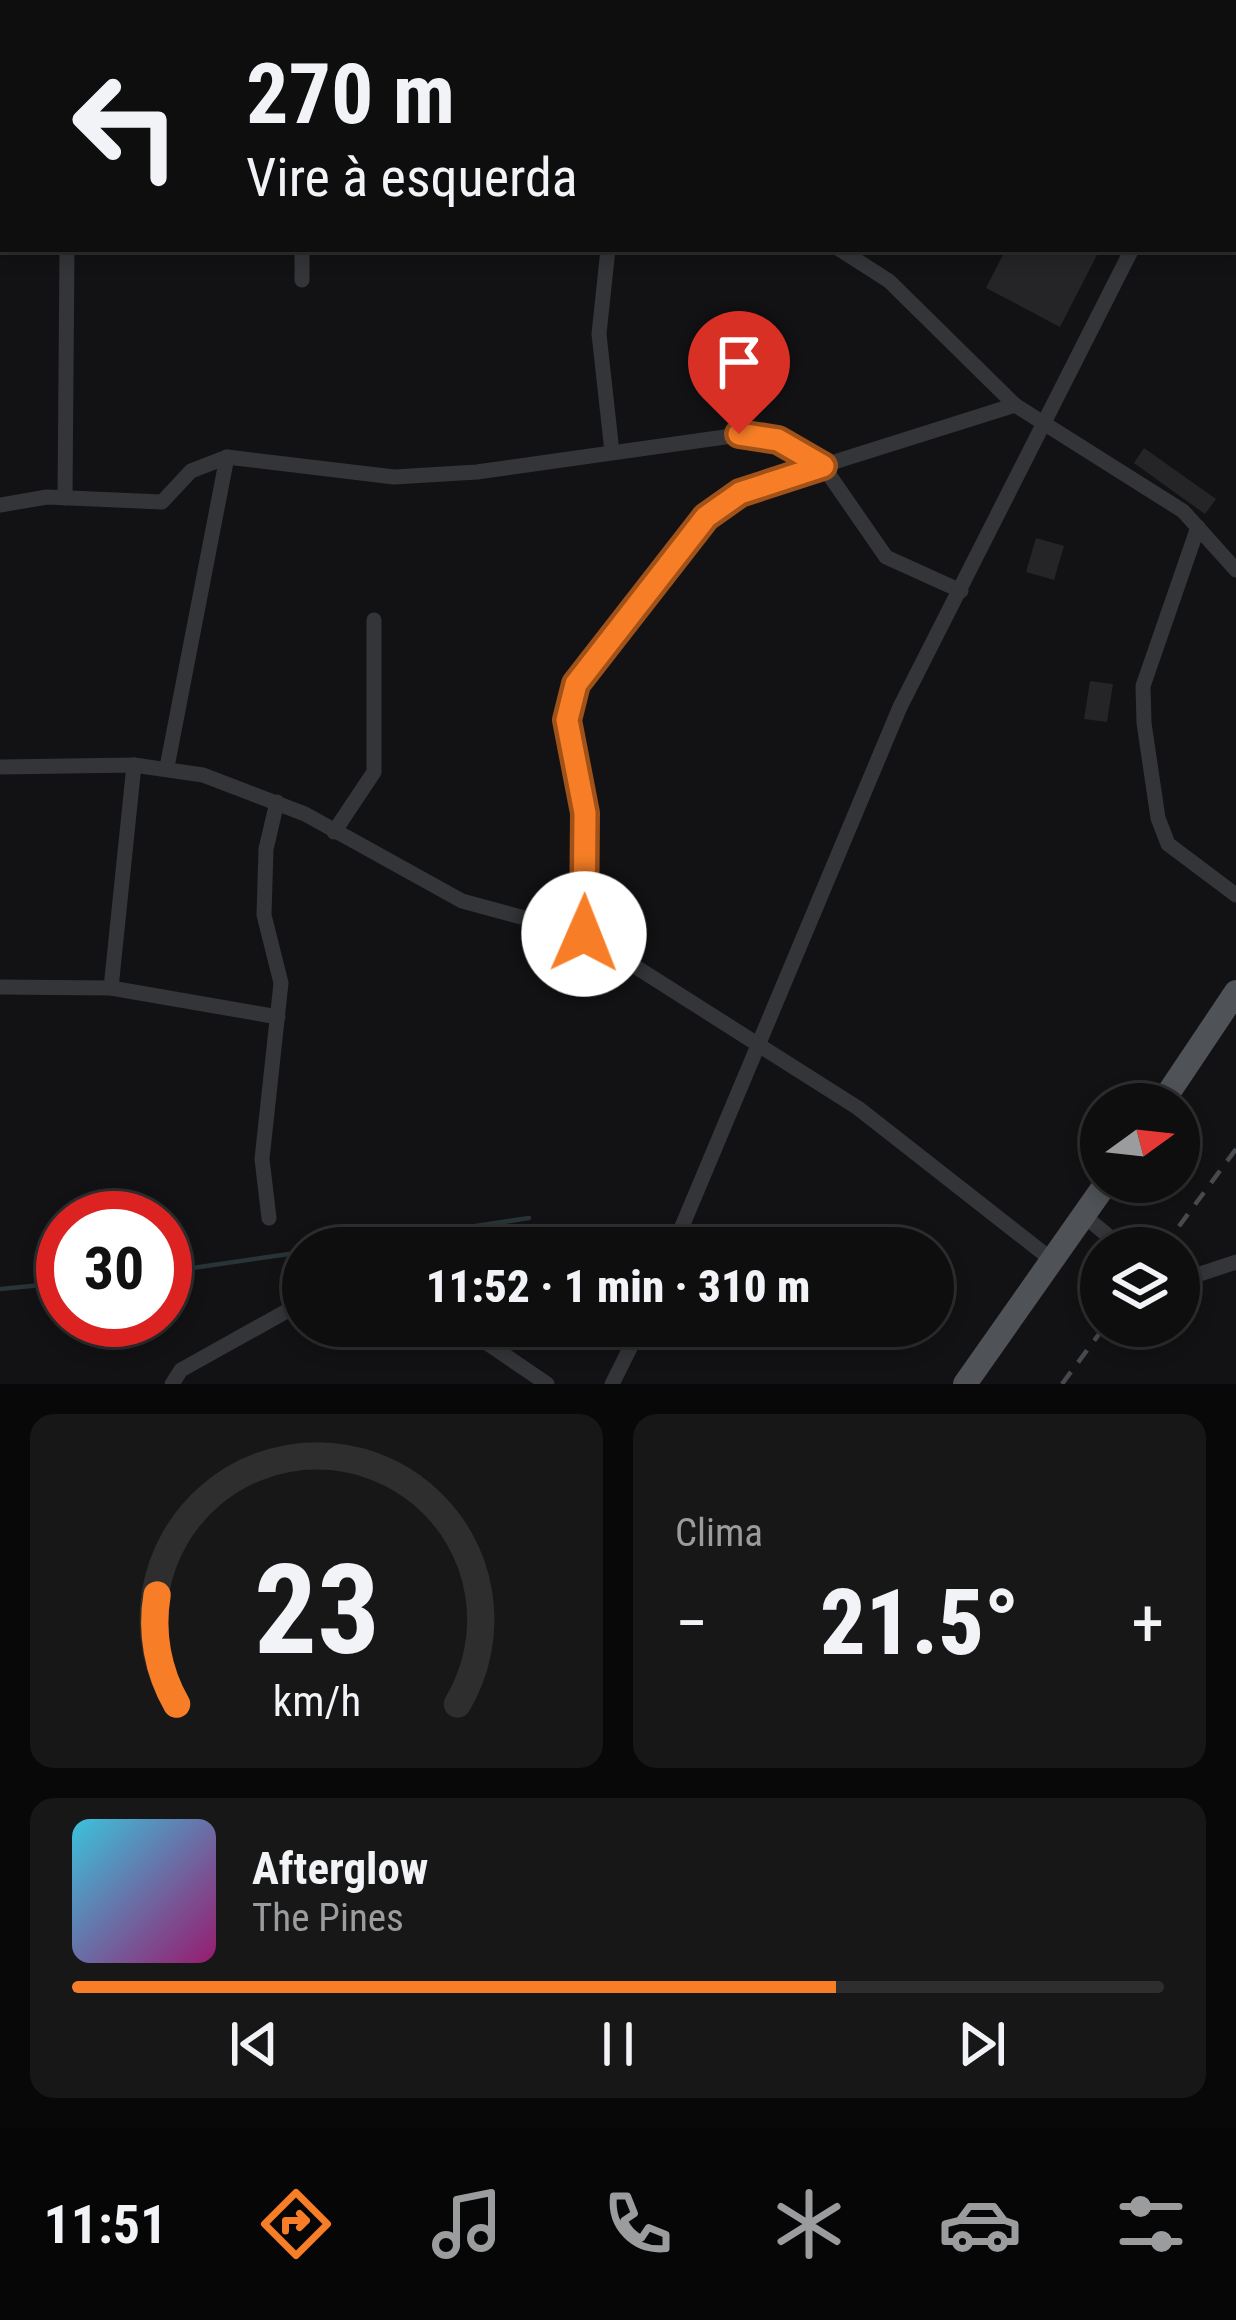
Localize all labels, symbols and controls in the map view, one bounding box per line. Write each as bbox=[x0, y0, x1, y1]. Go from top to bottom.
text: 270 m bbox=[246, 45, 455, 144]
icon: left bbox=[48, 48, 204, 204]
text: Vire à esquerda bbox=[246, 146, 578, 209]
pin bbox=[688, 311, 790, 434]
icon: arrive bbox=[706, 329, 772, 395]
position arrow bbox=[521, 871, 647, 997]
north arrow bbox=[1080, 1083, 1200, 1203]
map controls bbox=[1080, 1083, 1200, 1347]
speed limit sign: 30 bbox=[36, 1191, 192, 1347]
button: layers bbox=[1080, 1227, 1200, 1347]
text: 11:52 · 1 min · 310 m bbox=[426, 1260, 810, 1313]
text: Clima bbox=[675, 1510, 763, 1556]
text: 23 bbox=[253, 1537, 380, 1683]
text: 21.5° bbox=[820, 1571, 1019, 1676]
text: − bbox=[675, 1585, 708, 1662]
text: + bbox=[1131, 1585, 1164, 1662]
text: km/h bbox=[272, 1676, 361, 1726]
text: Afterglow bbox=[252, 1842, 428, 1895]
text: The Pines bbox=[252, 1895, 404, 1941]
icon: previous bbox=[221, 2011, 287, 2077]
icon: pause bbox=[585, 2011, 651, 2077]
icon: next bbox=[949, 2011, 1015, 2077]
icon: directions bbox=[254, 2182, 338, 2266]
icon: music bbox=[425, 2182, 509, 2266]
icon: phone bbox=[596, 2182, 680, 2266]
icon: climate bbox=[767, 2182, 851, 2266]
icon: car bbox=[938, 2182, 1022, 2266]
icon: filters bbox=[1109, 2182, 1193, 2266]
text: 11:51 bbox=[43, 2193, 167, 2256]

